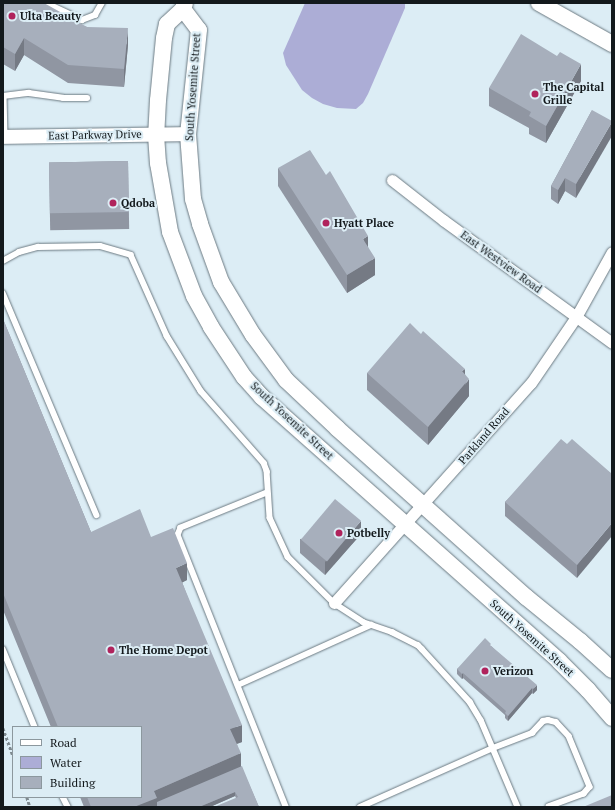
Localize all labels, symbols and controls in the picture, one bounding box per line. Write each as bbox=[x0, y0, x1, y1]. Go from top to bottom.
place label: Ulta Beauty bbox=[20, 9, 81, 23]
marker: Ulta Beauty bbox=[7, 11, 17, 21]
street label: South Yosemite Street bbox=[183, 32, 203, 142]
place label: The Capital Grille bbox=[543, 81, 604, 107]
marker: The Capital Grille bbox=[530, 89, 540, 99]
street label: East Parkway Drive bbox=[48, 128, 142, 142]
place label: Qdoba bbox=[121, 196, 155, 210]
marker: Qdoba bbox=[108, 198, 118, 208]
place label: Hyatt Place bbox=[334, 216, 394, 230]
marker: Hyatt Place bbox=[321, 218, 331, 228]
street label: East Westview Road bbox=[458, 228, 544, 296]
street label: South Yosemite Street bbox=[248, 379, 336, 463]
street label: Parkland Road bbox=[456, 405, 512, 467]
place label: Potbelly bbox=[347, 526, 390, 540]
marker: Potbelly bbox=[334, 528, 344, 538]
street label: South Yosemite Street bbox=[487, 597, 577, 679]
place label: The Home Depot bbox=[119, 643, 208, 657]
marker: The Home Depot bbox=[106, 645, 116, 655]
place label: Verizon bbox=[493, 664, 533, 678]
marker: Verizon bbox=[480, 666, 490, 676]
legend bbox=[12, 726, 142, 798]
text: Road bbox=[50, 735, 77, 750]
text: Water bbox=[50, 755, 82, 770]
text: Building bbox=[50, 775, 95, 790]

